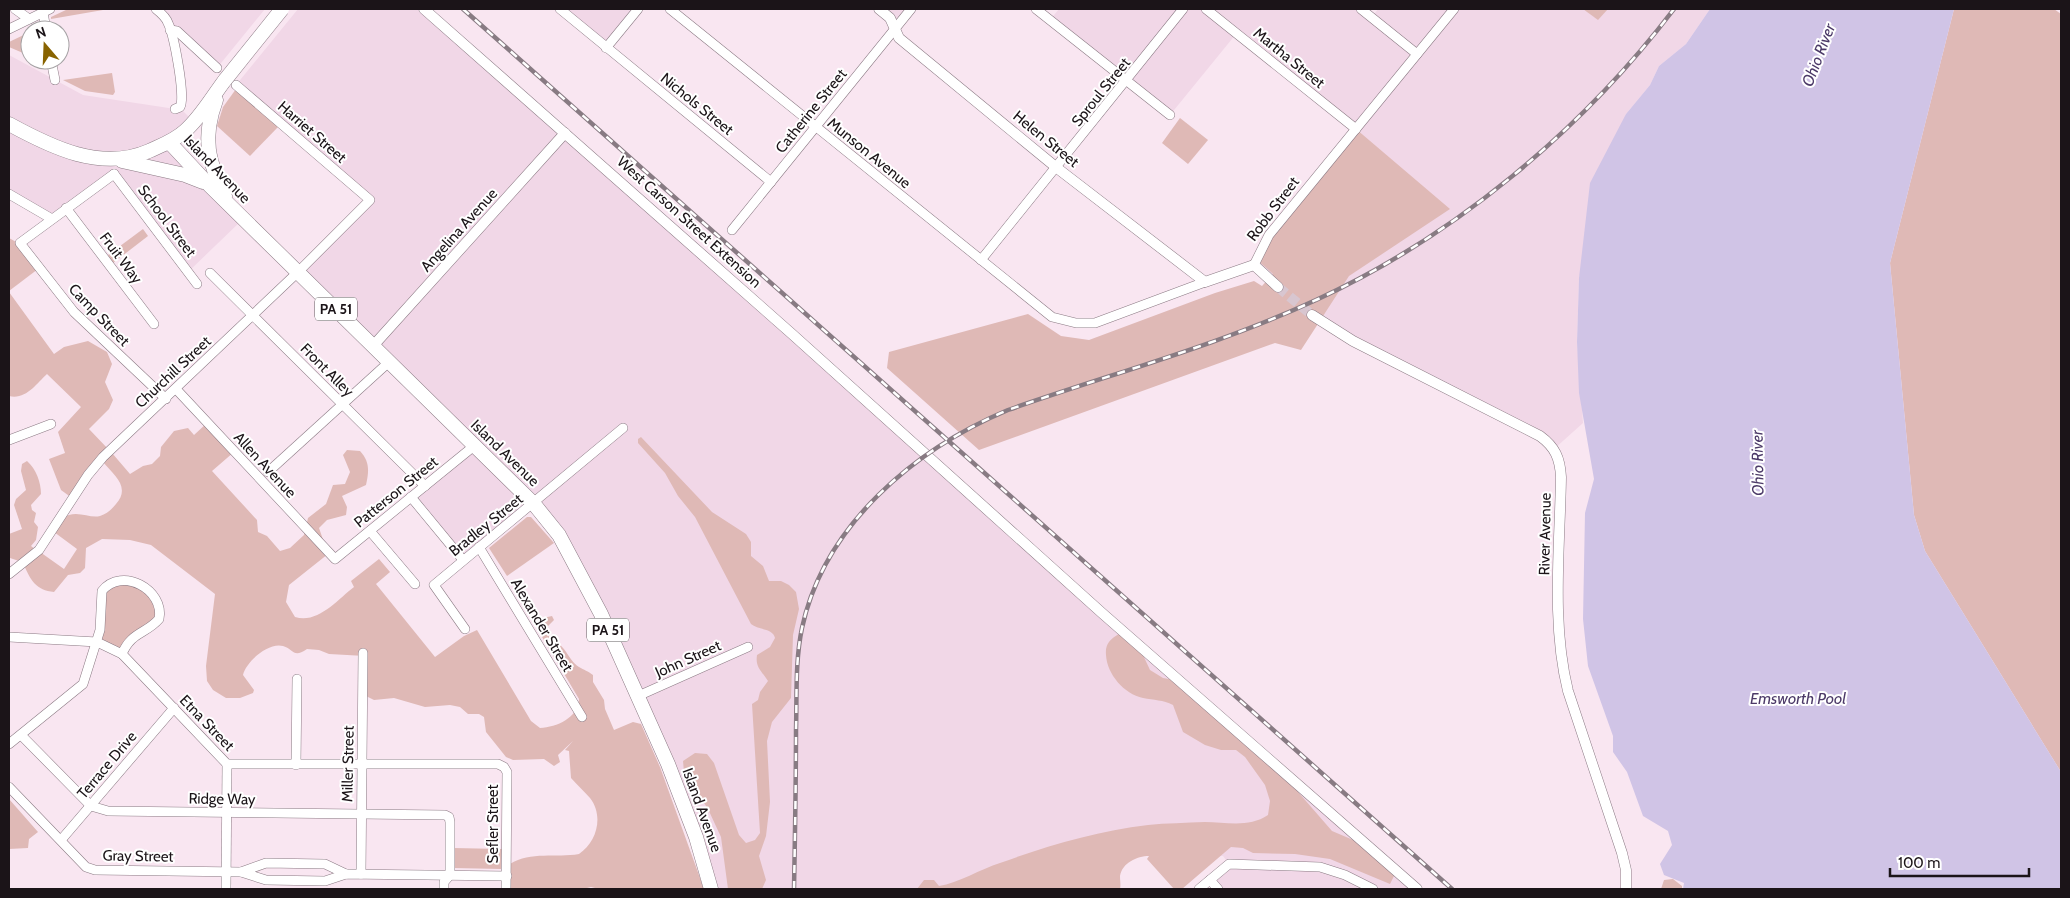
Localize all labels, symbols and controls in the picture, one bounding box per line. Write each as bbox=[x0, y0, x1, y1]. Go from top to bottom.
north arrow bbox=[20, 20, 70, 70]
water label: Ohio River bbox=[1798, 20, 1840, 89]
text: N bbox=[33, 23, 48, 43]
street label: Martha Street bbox=[1250, 24, 1328, 92]
street label: Sproul Street bbox=[1068, 54, 1134, 130]
street label: Catherine Street bbox=[772, 65, 850, 157]
street label: Nichols Street bbox=[657, 69, 737, 139]
street label: Harriet Street bbox=[274, 97, 350, 167]
street label: Helen Street bbox=[1009, 107, 1083, 171]
street label: Munson Avenue bbox=[824, 114, 915, 192]
street label: Island Avenue bbox=[180, 131, 254, 207]
street label: West Carson Street Extension bbox=[613, 152, 765, 292]
street label: Robb Street bbox=[1243, 173, 1303, 245]
street label: School Street bbox=[134, 181, 200, 261]
street label: Angelina Avenue bbox=[417, 184, 501, 275]
street label: Fruit Way bbox=[96, 229, 146, 287]
street label: Camp Street bbox=[65, 280, 133, 350]
road number: PA 51 bbox=[315, 298, 357, 320]
street label: Churchill Street bbox=[131, 332, 215, 412]
street label: Front Alley bbox=[297, 340, 358, 401]
street label: Island Avenue bbox=[467, 416, 543, 490]
street label: Allen Avenue bbox=[230, 428, 300, 502]
water label: Ohio River bbox=[1747, 429, 1768, 496]
street label: Patterson Street bbox=[350, 453, 442, 531]
street label: Bradley Street bbox=[446, 490, 526, 560]
street label: River Avenue bbox=[1535, 492, 1555, 576]
street label: Alexander Street bbox=[507, 575, 577, 675]
road number: PA 51 bbox=[587, 618, 629, 642]
street label: John Street bbox=[651, 636, 724, 682]
water label: Emsworth Pool bbox=[1750, 689, 1846, 708]
street label: Etna Street bbox=[176, 691, 238, 755]
street label: Miller Street bbox=[338, 726, 358, 802]
street label: Terrace Drive bbox=[74, 727, 141, 802]
street label: Island Avenue bbox=[678, 765, 726, 855]
street label: Sefler Street bbox=[484, 784, 502, 864]
street label: Ridge Way bbox=[188, 789, 256, 809]
street label: Gray Street bbox=[102, 846, 174, 866]
scale bar bbox=[1890, 846, 2029, 878]
text: 100 m bbox=[1898, 854, 1940, 872]

